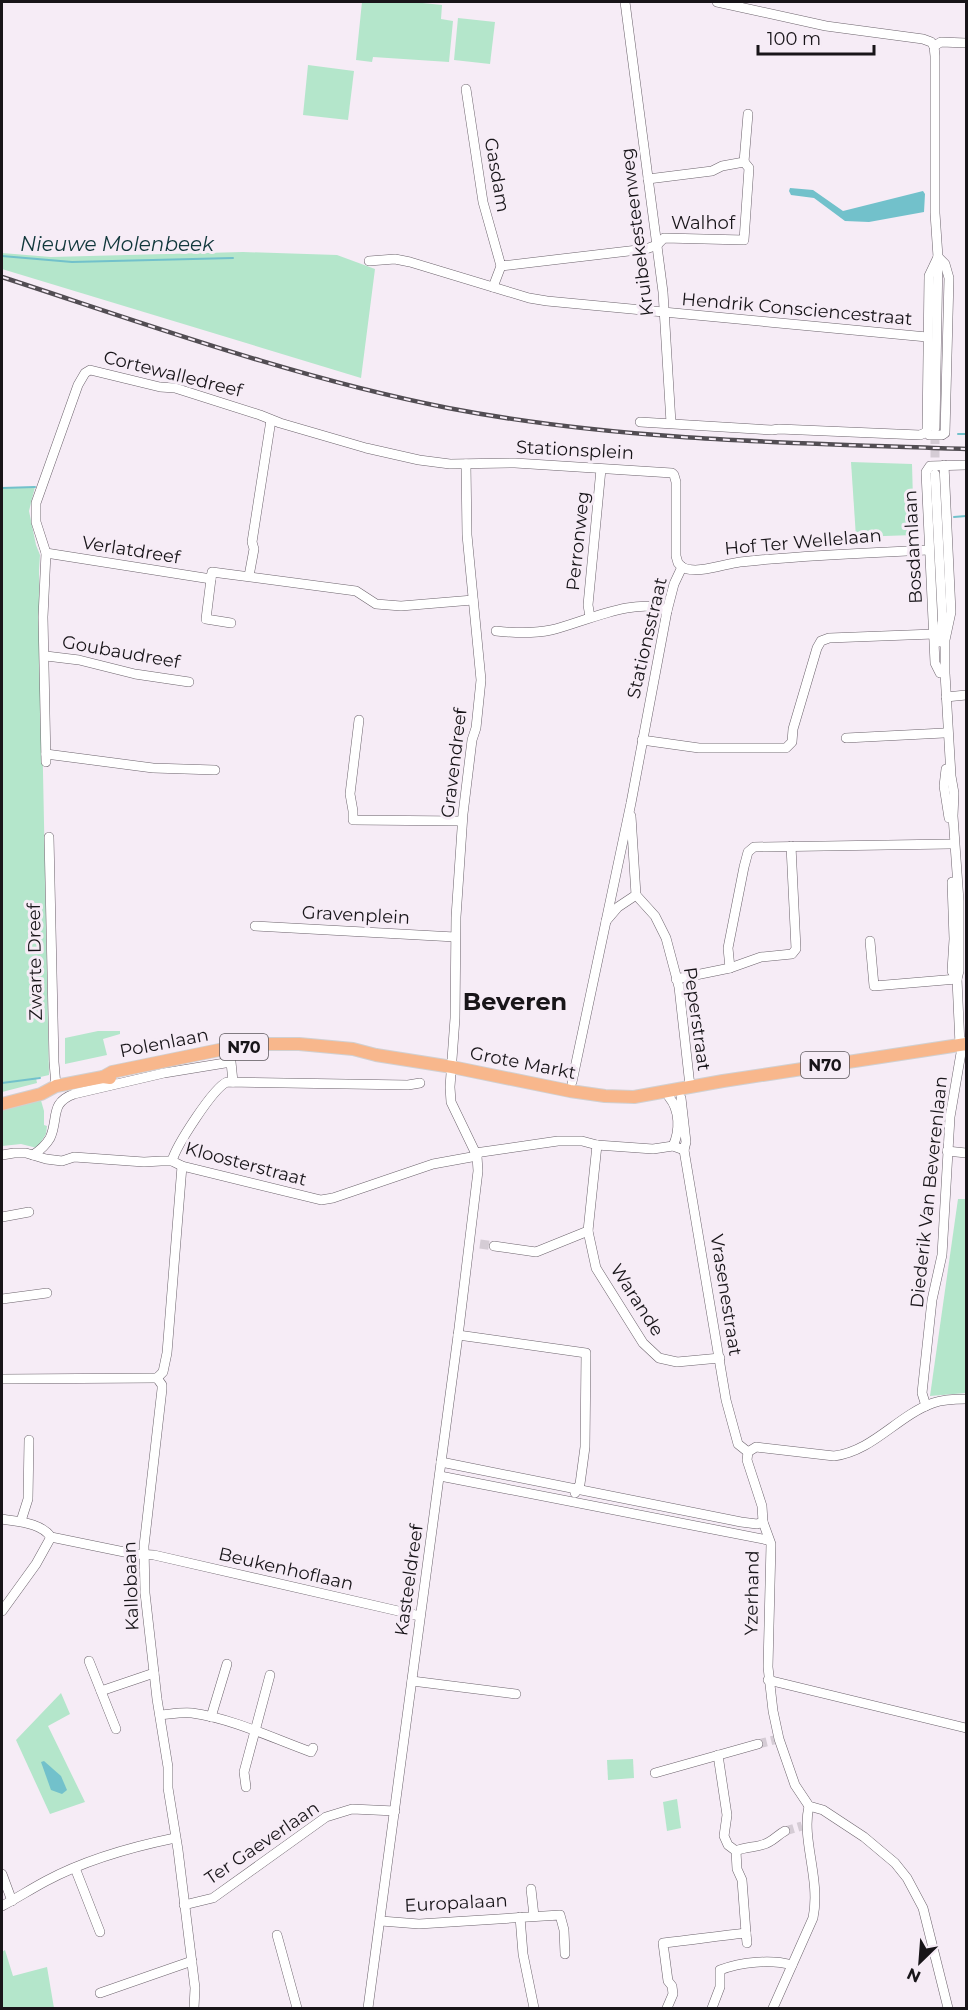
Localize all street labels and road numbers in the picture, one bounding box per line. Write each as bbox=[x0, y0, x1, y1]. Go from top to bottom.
street label: Gasdam bbox=[480, 136, 514, 214]
street label: Kruibekesteenweg bbox=[616, 147, 658, 317]
street label: Walhof bbox=[671, 212, 736, 234]
street label: Hendrik Consciencestraat bbox=[681, 288, 913, 330]
street label: Cortewalledreef bbox=[101, 346, 246, 402]
street label: Stationsplein bbox=[516, 436, 634, 464]
street label: Perronweg bbox=[562, 490, 594, 592]
street label: Bosdamlaan bbox=[899, 490, 927, 604]
street label: Hof Ter Wellelaan bbox=[724, 524, 882, 560]
street label: Verlatdreef bbox=[80, 531, 182, 569]
street label: Stationsstraat bbox=[622, 575, 672, 701]
street label: Goubaudreef bbox=[60, 631, 182, 673]
street label: Gravendreef bbox=[436, 706, 472, 819]
street label: Gravenplein bbox=[301, 901, 411, 929]
street label: Zwarte Dreef bbox=[23, 902, 47, 1021]
street label: Peperstraat bbox=[679, 966, 715, 1072]
street label: Polenlaan bbox=[118, 1024, 210, 1062]
road number: N70 bbox=[220, 1034, 268, 1060]
street label: Grote Markt bbox=[468, 1042, 578, 1084]
road number: N70 bbox=[801, 1052, 849, 1078]
street label: Diederik Van Beverenlaan bbox=[906, 1075, 952, 1309]
street label: Kloosterstraat bbox=[183, 1137, 309, 1191]
street label: Vrasenestraat bbox=[706, 1233, 746, 1357]
street label: Warande bbox=[605, 1260, 669, 1340]
street label: Kasteeldreef bbox=[390, 1522, 428, 1637]
street label: Kallobaan bbox=[118, 1541, 144, 1631]
street label: Beukenhoflaan bbox=[216, 1543, 356, 1595]
street label: Yzerhand bbox=[740, 1550, 764, 1636]
street label: Ter Gaeverlaan bbox=[201, 1797, 323, 1889]
street label: Europalaan bbox=[404, 1889, 508, 1917]

